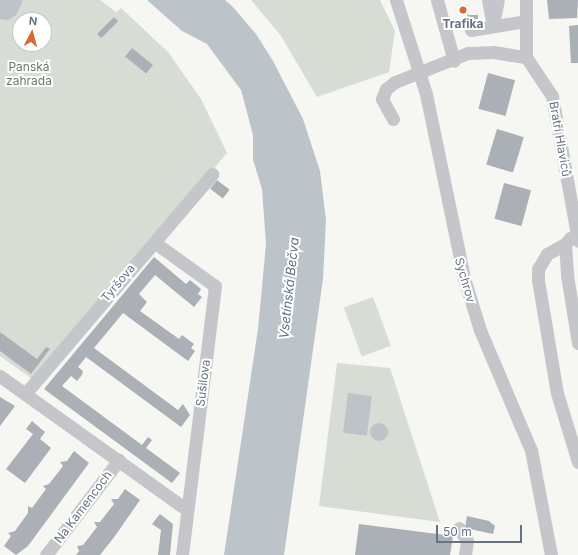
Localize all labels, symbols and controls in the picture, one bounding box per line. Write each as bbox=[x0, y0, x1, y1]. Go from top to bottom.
marker: Trafika bbox=[458, 5, 468, 15]
north arrow bbox=[12, 12, 52, 52]
text: N bbox=[28, 14, 38, 28]
place label: Trafika bbox=[442, 17, 484, 31]
park label: Panská zahrada bbox=[6, 60, 52, 88]
street label: Bratří Hlaviců bbox=[546, 100, 574, 178]
water label: Vsetínská Bečva bbox=[276, 237, 302, 339]
street label: Sychrov bbox=[452, 256, 478, 304]
street label: Tyršova bbox=[98, 261, 138, 305]
street label: Sušilova bbox=[193, 359, 213, 407]
street label: Na Kamencoch bbox=[51, 468, 115, 546]
scale bar bbox=[438, 517, 524, 543]
text: 50 m bbox=[443, 524, 472, 539]

